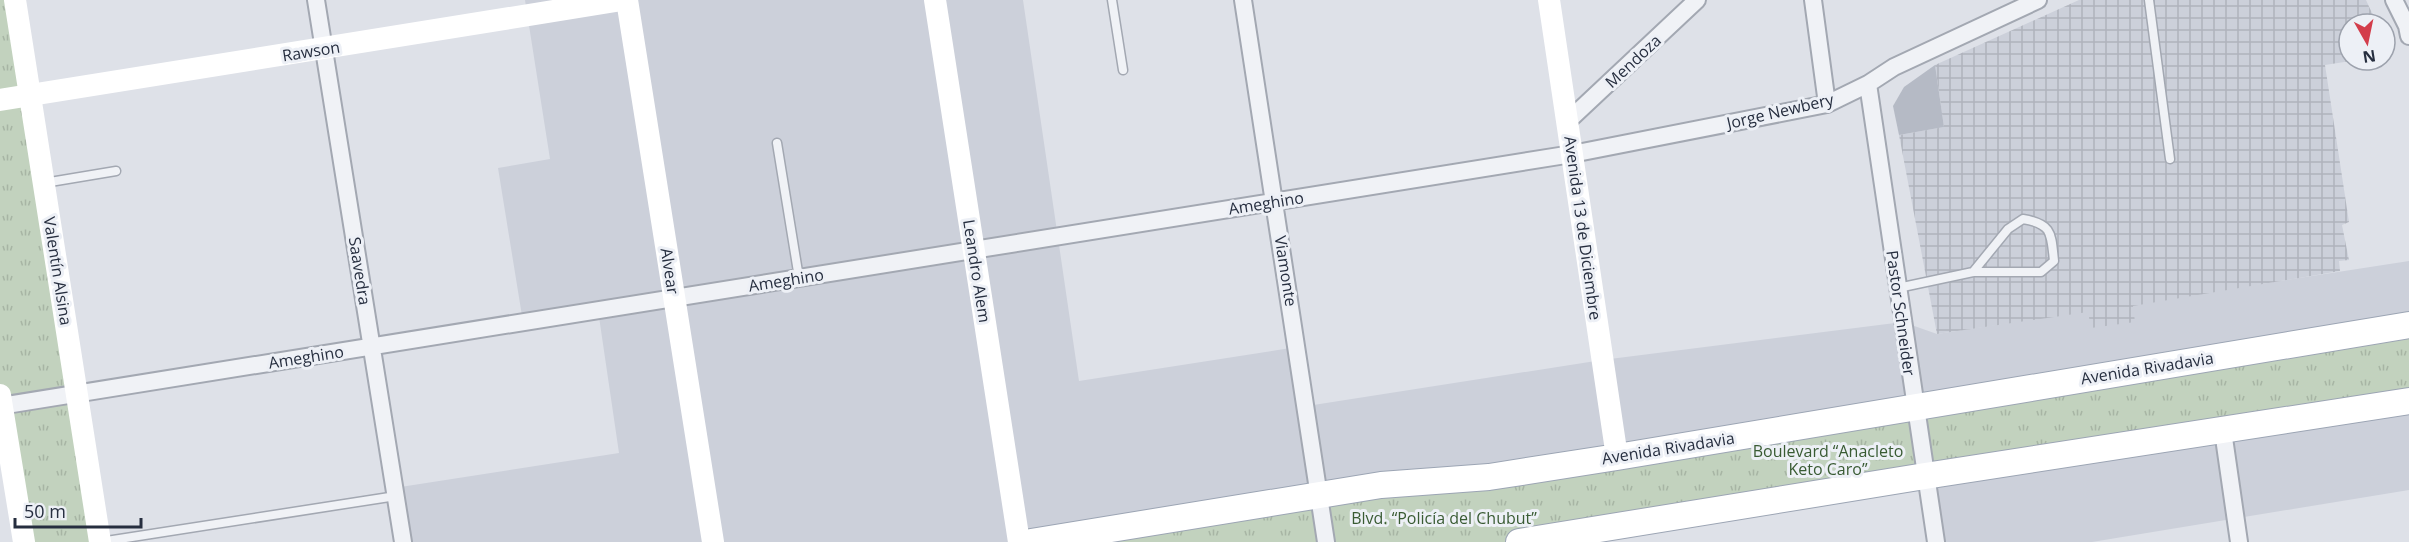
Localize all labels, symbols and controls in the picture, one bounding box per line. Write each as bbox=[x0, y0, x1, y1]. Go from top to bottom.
north arrow bbox=[2337, 12, 2397, 72]
street label: Mendoza bbox=[1600, 29, 1666, 93]
street label: Rawson bbox=[281, 36, 341, 66]
text: N bbox=[2361, 45, 2377, 69]
street label: Jorge Newbery bbox=[1722, 88, 1837, 134]
street label: Avenida 13 de Diciembre bbox=[1559, 135, 1607, 321]
street label: Ameghino bbox=[1227, 186, 1305, 220]
street label: Valentín Alsina bbox=[39, 215, 77, 327]
street label: Leandro Alem bbox=[958, 218, 996, 324]
street label: Viamonte bbox=[1270, 234, 1302, 308]
street label: Saavedra bbox=[344, 235, 376, 307]
street label: Alvear bbox=[655, 246, 685, 296]
street label: Pastor Schneider bbox=[1881, 249, 1921, 378]
street label: Ameghino bbox=[747, 263, 825, 297]
street label: Ameghino bbox=[267, 340, 345, 374]
street label: Avenida Rivadavia bbox=[2079, 347, 2215, 389]
street label: Avenida Rivadavia bbox=[1600, 427, 1736, 469]
park label: Boulevard “Anacleto Keto Caro” bbox=[1753, 440, 1903, 480]
scale bar bbox=[15, 491, 141, 529]
text: 50 m bbox=[24, 499, 66, 523]
park label: Blvd. “Policía del Chubut” bbox=[1351, 507, 1537, 529]

